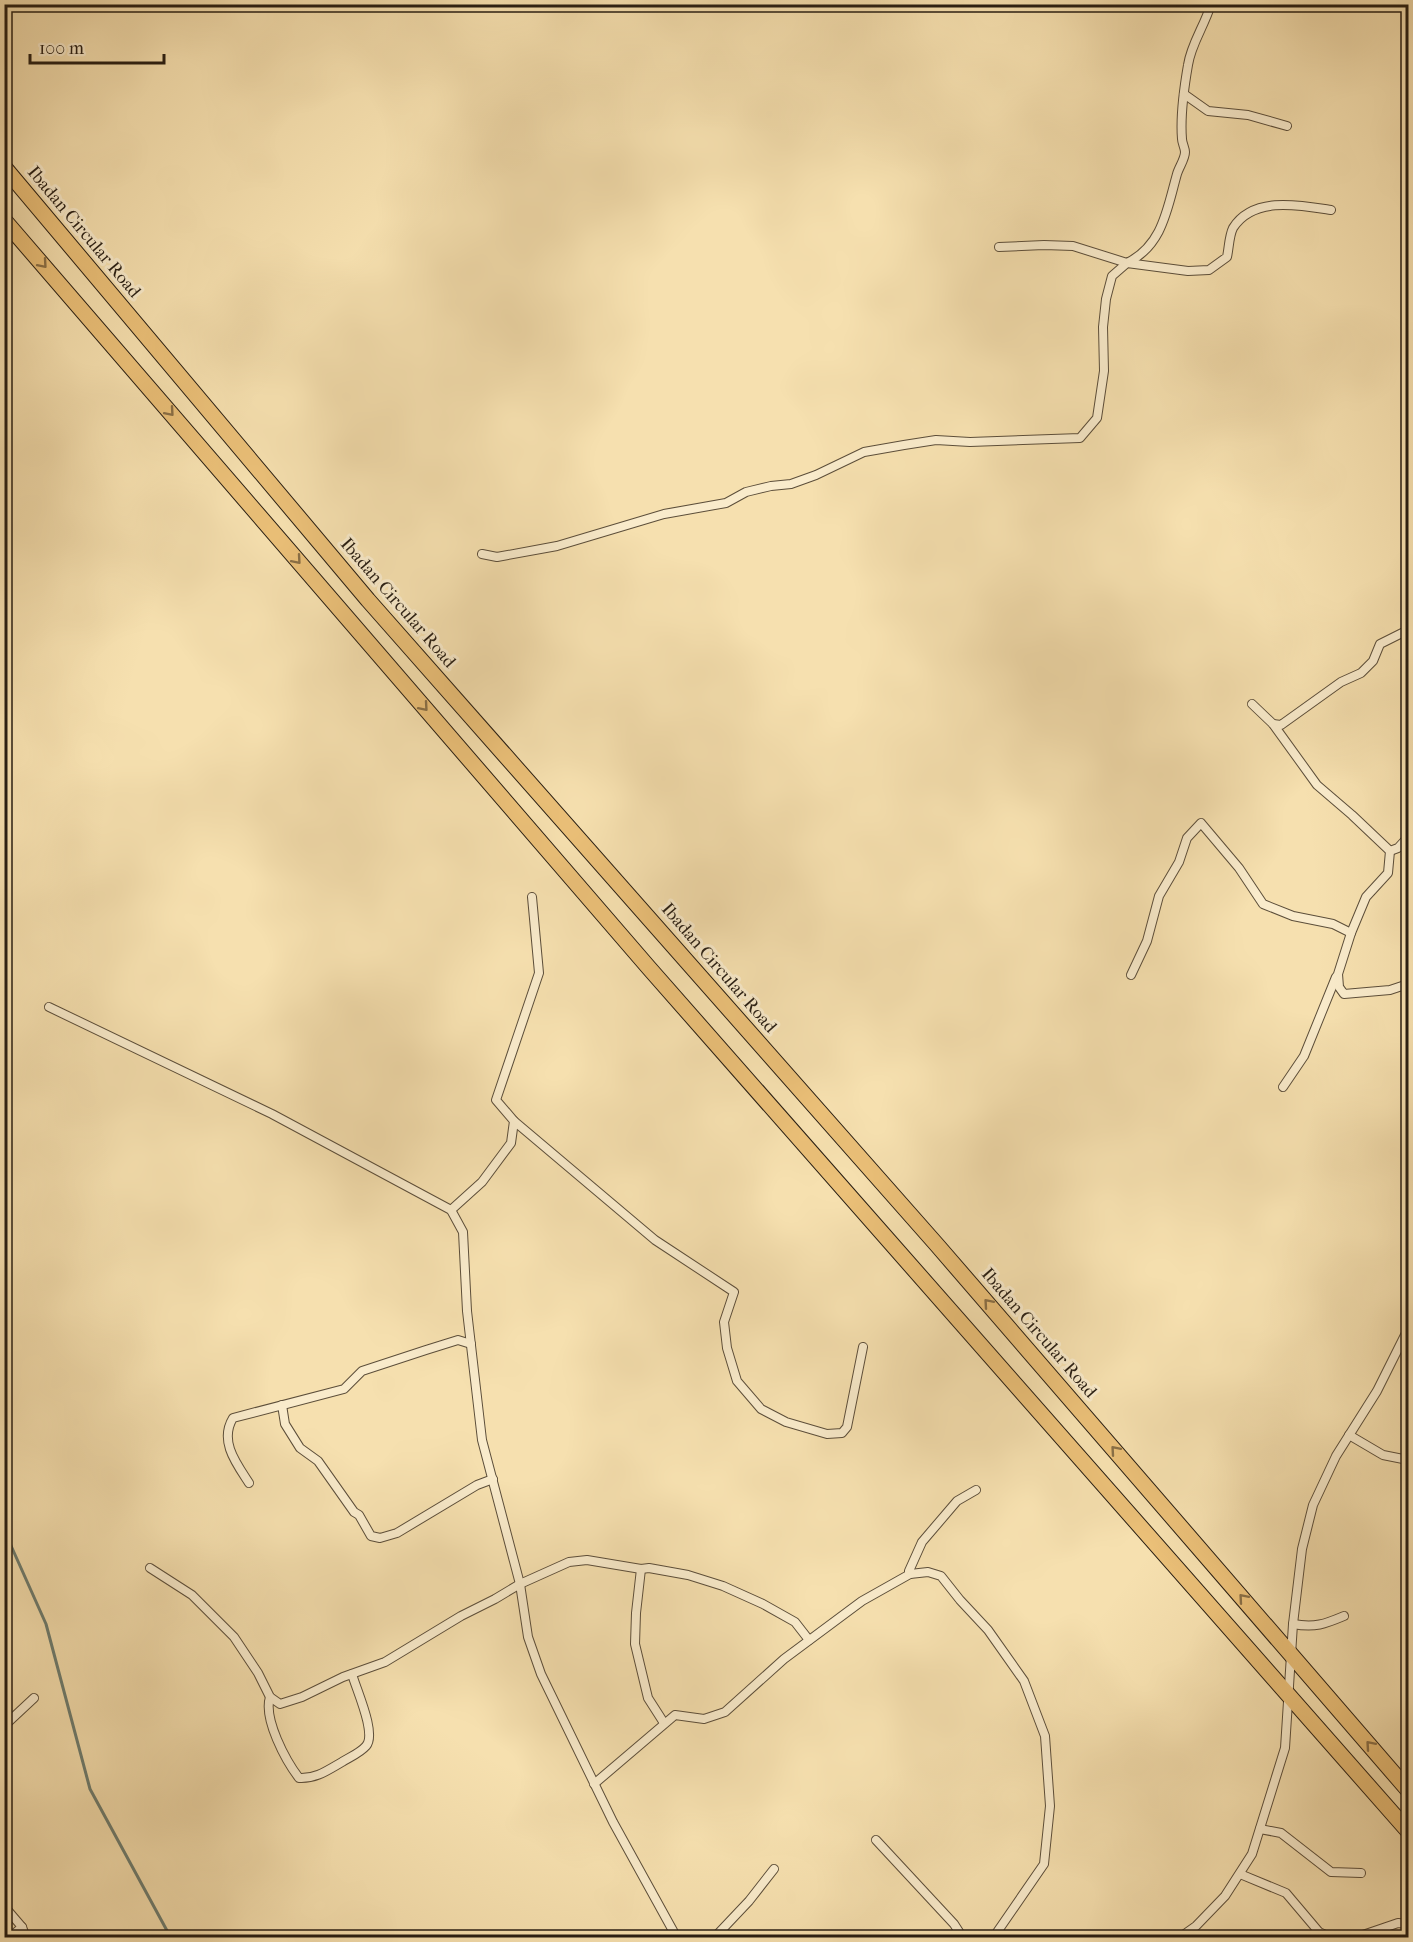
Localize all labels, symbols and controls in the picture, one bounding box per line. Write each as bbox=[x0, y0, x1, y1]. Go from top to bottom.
scale bar bbox=[30, 27, 164, 65]
text: 100 m bbox=[39, 38, 84, 59]
street label: Ibadan Circular Road bbox=[23, 162, 145, 302]
one-way arrow bbox=[36, 257, 47, 268]
one-way arrow bbox=[163, 405, 174, 416]
street label: Ibadan Circular Road bbox=[336, 534, 460, 672]
one-way arrow bbox=[290, 553, 301, 563]
one-way arrow bbox=[417, 700, 428, 711]
street label: Ibadan Circular Road bbox=[657, 899, 781, 1037]
street label: Ibadan Circular Road bbox=[977, 1264, 1101, 1402]
one-way arrow bbox=[984, 1299, 995, 1310]
one-way arrow bbox=[1111, 1446, 1122, 1457]
one-way arrow bbox=[1239, 1594, 1250, 1605]
one-way arrow bbox=[1366, 1741, 1377, 1752]

